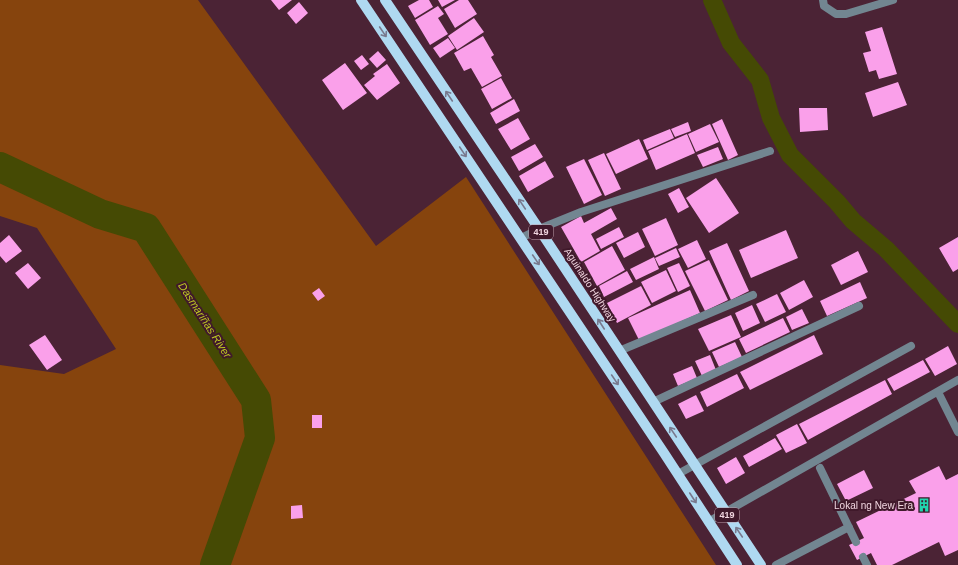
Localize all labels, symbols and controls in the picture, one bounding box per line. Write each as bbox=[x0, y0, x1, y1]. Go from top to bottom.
one-way arrow bbox=[379, 27, 387, 38]
one-way arrow bbox=[445, 90, 453, 102]
one-way arrow bbox=[459, 146, 467, 157]
one-way arrow bbox=[518, 198, 526, 209]
road number: 419 bbox=[529, 225, 553, 239]
street label: Aguinaldo Highway bbox=[562, 246, 618, 324]
one-way arrow bbox=[532, 254, 540, 266]
water label: Dasmariñas River bbox=[176, 280, 235, 361]
one-way arrow bbox=[597, 318, 605, 330]
one-way arrow bbox=[612, 374, 620, 386]
one-way arrow bbox=[669, 427, 677, 438]
one-way arrow bbox=[689, 492, 697, 504]
building icon: Lokal ng New Era bbox=[916, 497, 932, 513]
place label: Lokal ng New Era bbox=[834, 500, 913, 511]
road number: 419 bbox=[715, 508, 739, 522]
one-way arrow bbox=[735, 527, 743, 538]

